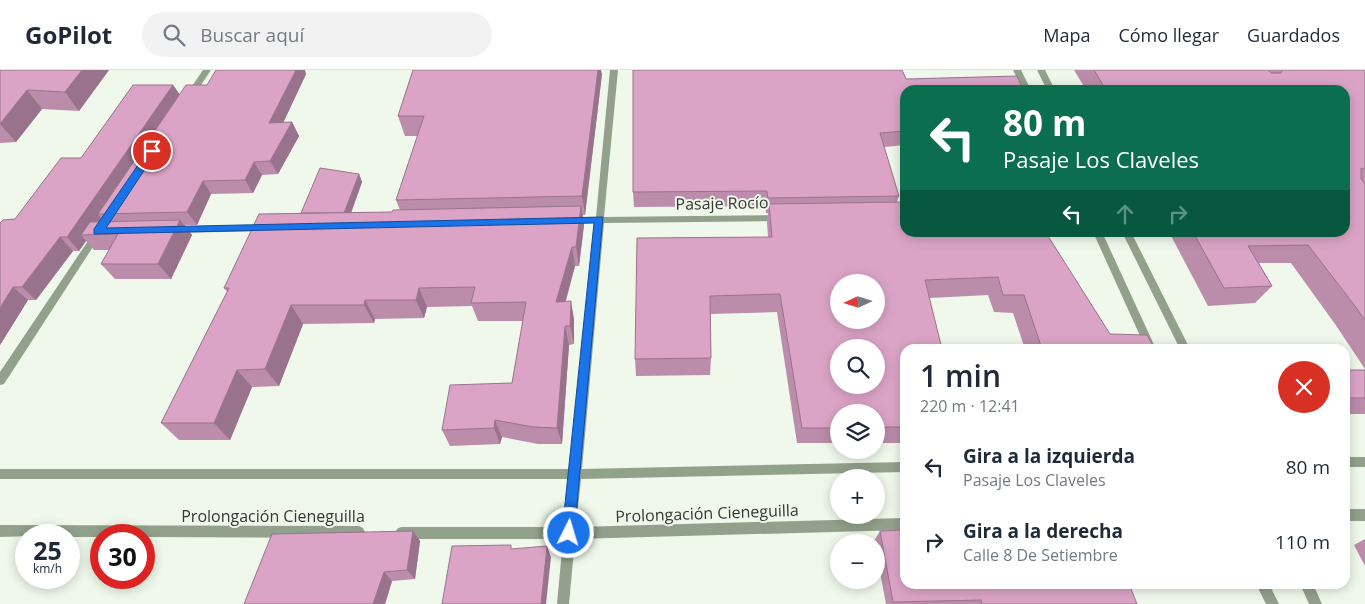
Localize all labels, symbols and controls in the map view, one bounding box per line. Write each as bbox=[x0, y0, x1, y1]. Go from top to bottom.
search box bbox=[142, 12, 492, 57]
text: GoPilot bbox=[25, 18, 112, 51]
icon: search bbox=[160, 21, 188, 49]
text: Buscar aquí bbox=[200, 22, 304, 48]
text: Mapa bbox=[1043, 23, 1090, 47]
text: Cómo llegar bbox=[1118, 23, 1219, 47]
text: Guardados bbox=[1247, 23, 1340, 47]
text: 80 m bbox=[1003, 99, 1086, 146]
icon: left bbox=[920, 105, 985, 170]
pin bbox=[131, 130, 173, 172]
icon: arrive bbox=[138, 137, 166, 165]
text: Pasaje Los Claveles bbox=[1003, 144, 1199, 174]
street label: Pasaje Rocío bbox=[675, 191, 769, 215]
icon: left bbox=[1058, 200, 1086, 228]
icon: ahead bbox=[1111, 200, 1139, 228]
icon: right bbox=[1164, 200, 1192, 228]
north arrow bbox=[830, 274, 885, 329]
map controls bbox=[830, 274, 885, 589]
button: search bbox=[830, 339, 885, 394]
text: 1 min bbox=[920, 355, 1001, 396]
button: close bbox=[1278, 361, 1330, 413]
text: 220 m · 12:41 bbox=[920, 395, 1020, 417]
button: layers bbox=[830, 404, 885, 459]
text: Gira a la izquierda bbox=[963, 443, 1135, 469]
icon: left bbox=[920, 453, 948, 481]
text: 80 m bbox=[1286, 454, 1330, 480]
button: + bbox=[830, 469, 885, 524]
text: Pasaje Los Claveles bbox=[963, 469, 1106, 491]
street label: Prolongación Cieneguilla bbox=[615, 499, 799, 527]
street label: Prolongación Cieneguilla bbox=[181, 505, 365, 527]
position arrow bbox=[542, 506, 594, 558]
text: Gira a la derecha bbox=[963, 518, 1123, 544]
speed limit sign: 30 bbox=[90, 524, 155, 589]
icon: right bbox=[920, 528, 948, 556]
text: 110 m bbox=[1275, 529, 1330, 555]
text: 25 bbox=[33, 533, 62, 567]
button: − bbox=[830, 534, 885, 589]
text: Calle 8 De Setiembre bbox=[963, 544, 1118, 566]
text: km/h bbox=[33, 560, 62, 577]

